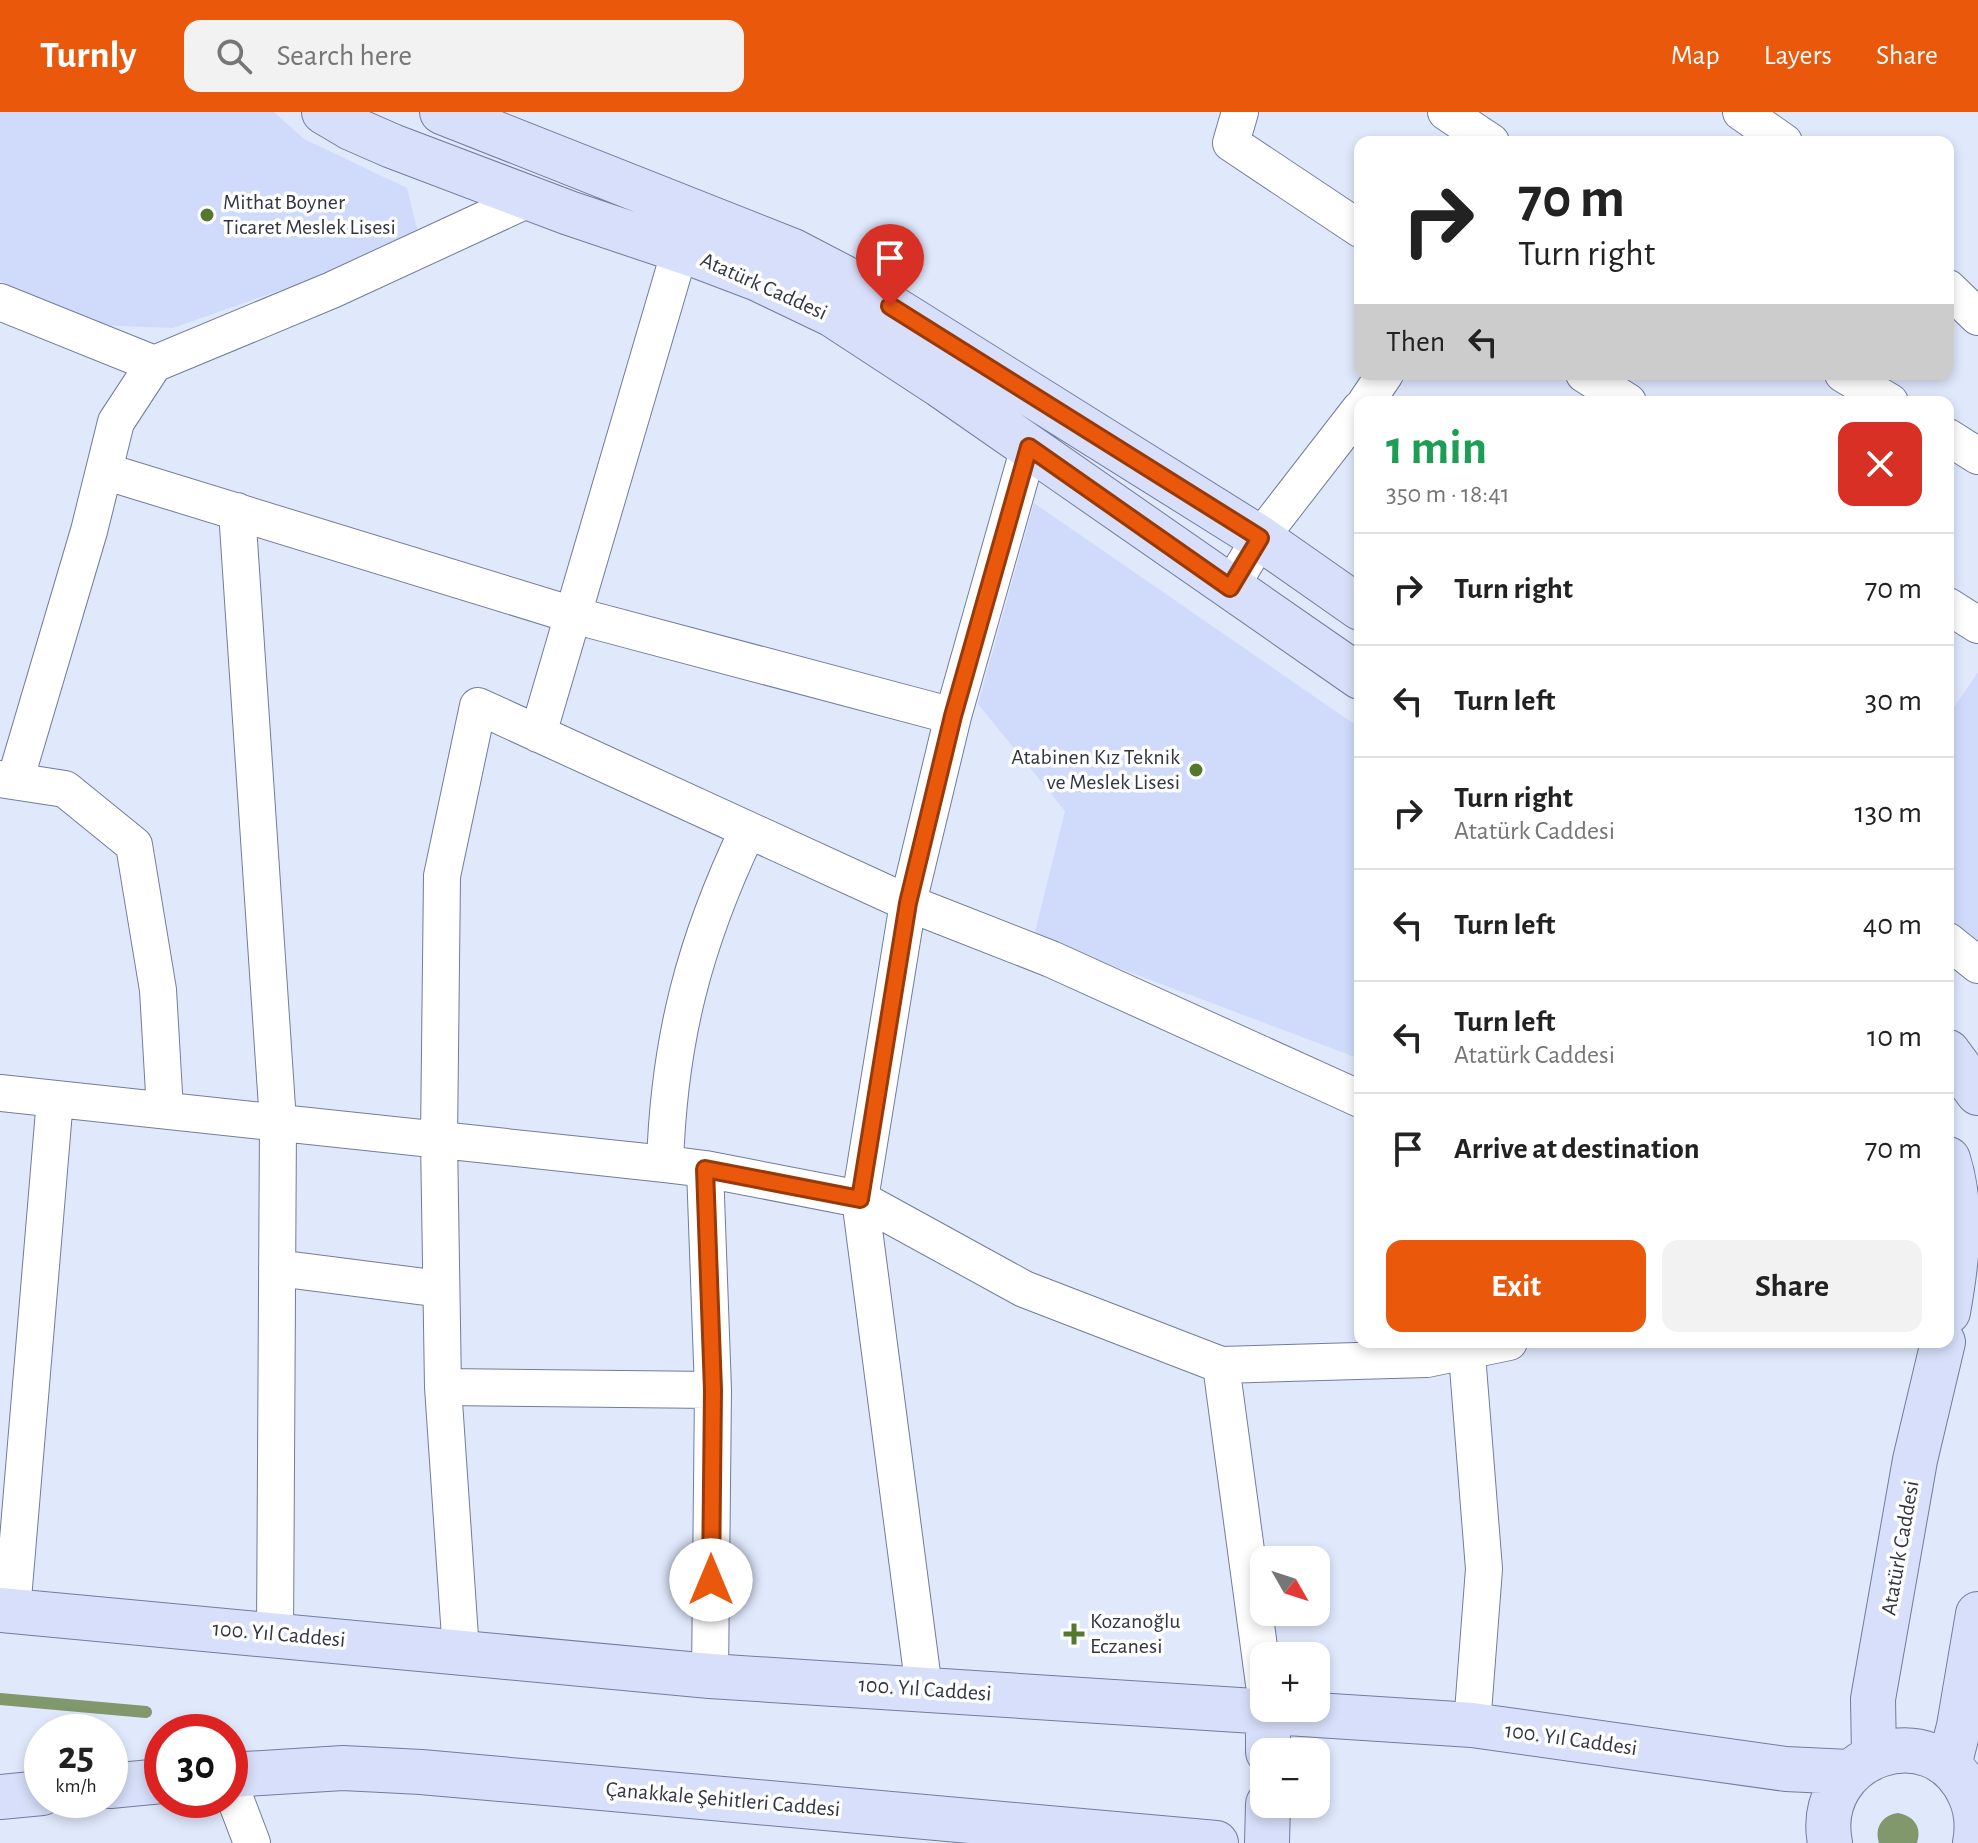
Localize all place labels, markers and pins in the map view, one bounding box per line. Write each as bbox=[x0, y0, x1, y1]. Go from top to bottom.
place label: Mithat Boyner Ticaret Meslek Lisesi bbox=[223, 191, 396, 238]
marker: Mithat Boyner Ticaret Meslek Lisesi bbox=[198, 206, 216, 224]
pin bbox=[856, 224, 924, 306]
place label: Atabinen Kız Teknik ve Meslek Lisesi bbox=[1011, 746, 1180, 793]
marker: Atabinen Kız Teknik ve Meslek Lisesi bbox=[1187, 761, 1205, 779]
place label: Kozanoğlu Eczanesi bbox=[1090, 1610, 1181, 1657]
marker: Kozanoğlu Eczanesi bbox=[1065, 1625, 1083, 1643]

